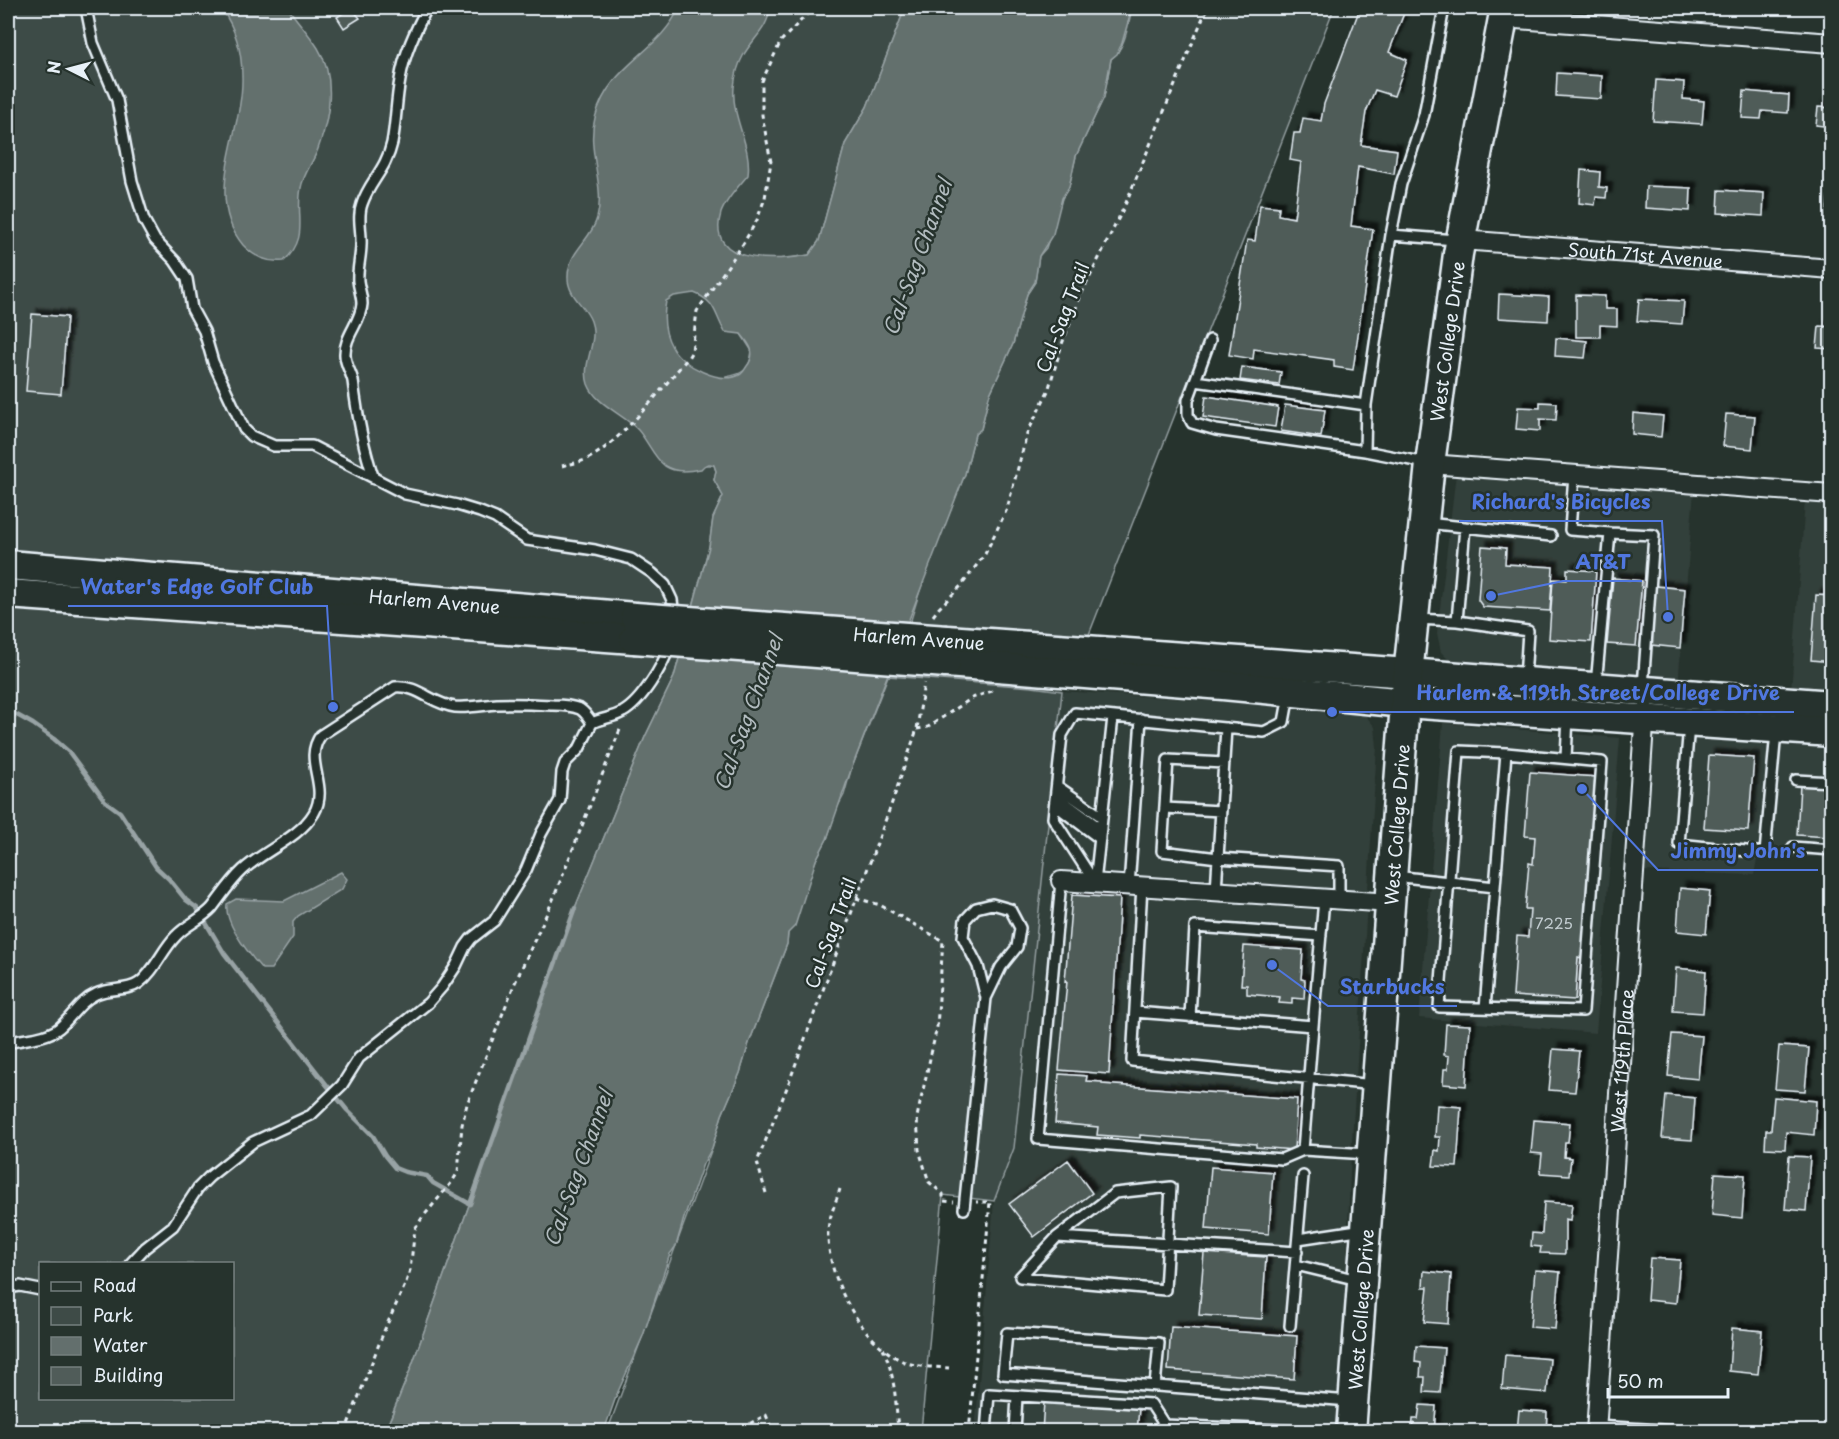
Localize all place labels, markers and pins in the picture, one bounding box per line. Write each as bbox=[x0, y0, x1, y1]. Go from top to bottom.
callout: Richard's Bicycles bbox=[1459, 483, 1662, 521]
callout: AT&T bbox=[1563, 543, 1642, 581]
callout: Water's Edge Golf Club bbox=[68, 568, 327, 606]
callout: Harlem & 119th Street/College Drive bbox=[1403, 674, 1794, 712]
callout: Jimmy John's bbox=[1658, 832, 1818, 870]
callout: Starbucks bbox=[1328, 968, 1457, 1006]

